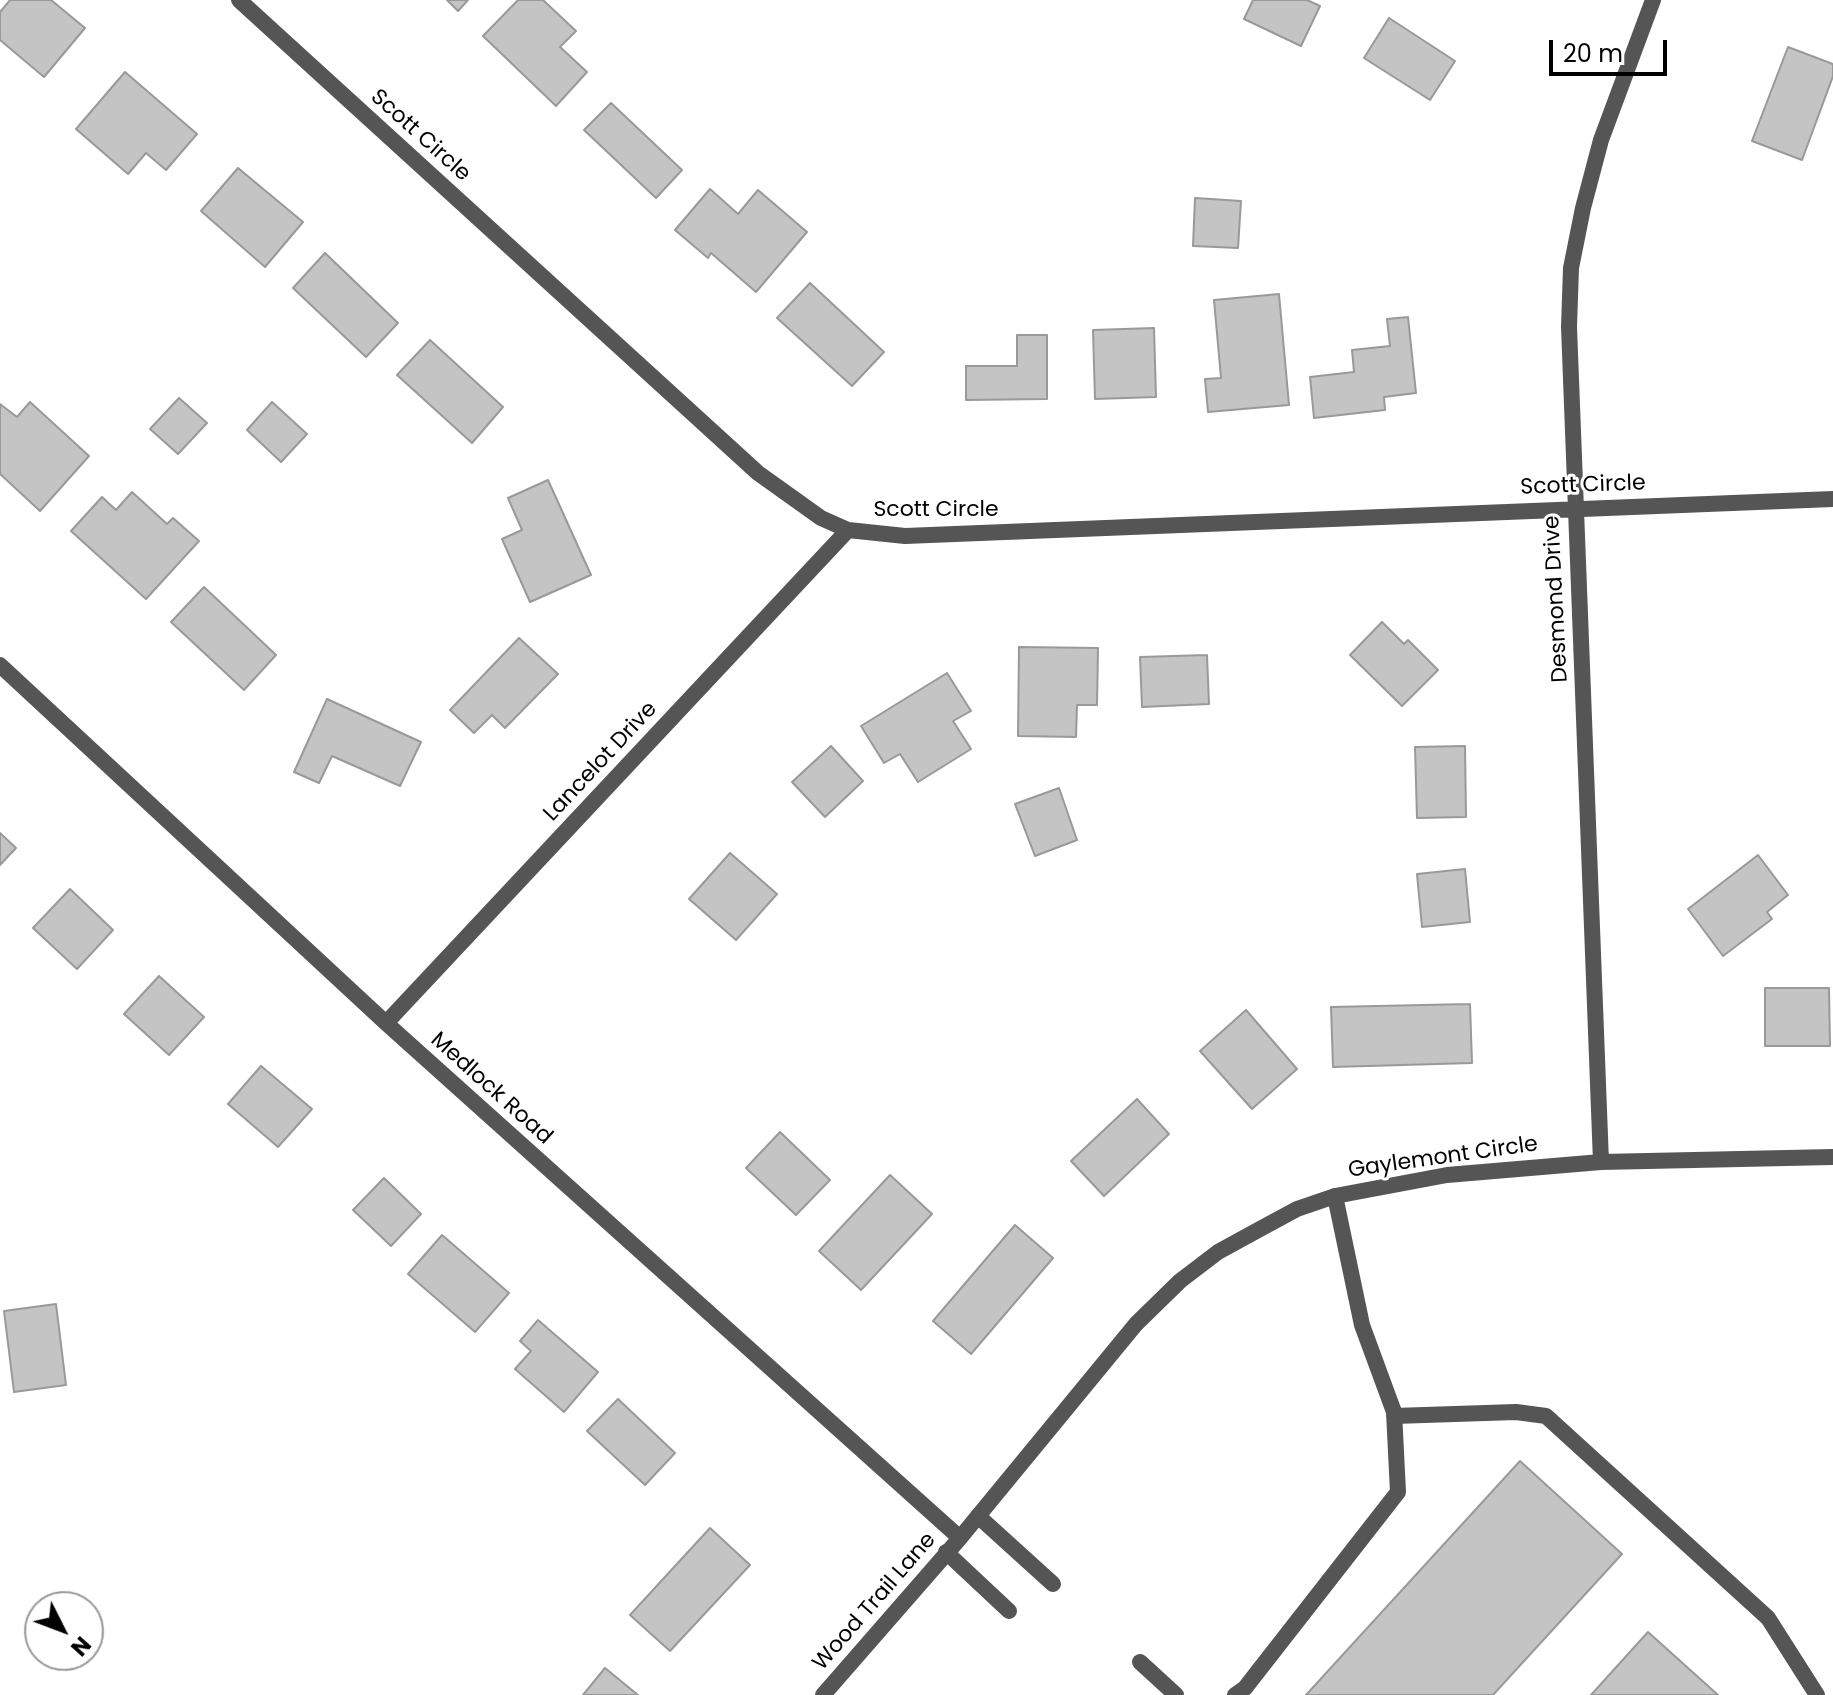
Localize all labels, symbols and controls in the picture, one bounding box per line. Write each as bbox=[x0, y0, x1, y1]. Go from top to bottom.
scale bar bbox=[1553, 24, 1671, 74]
text: 20 m bbox=[1563, 37, 1623, 70]
street label: Scott Circle bbox=[365, 84, 475, 188]
street label: Scott Circle bbox=[1520, 471, 1646, 501]
street label: Scott Circle bbox=[873, 497, 999, 523]
street label: Desmond Drive bbox=[1539, 515, 1575, 683]
street label: Lancelot Drive bbox=[539, 697, 663, 827]
street label: Medlock Road bbox=[425, 1027, 557, 1151]
street label: Gaylemont Circle bbox=[1347, 1132, 1539, 1184]
street label: Wood Trail Lane bbox=[808, 1528, 942, 1676]
north arrow bbox=[24, 1591, 104, 1671]
text: N bbox=[64, 1630, 98, 1663]

